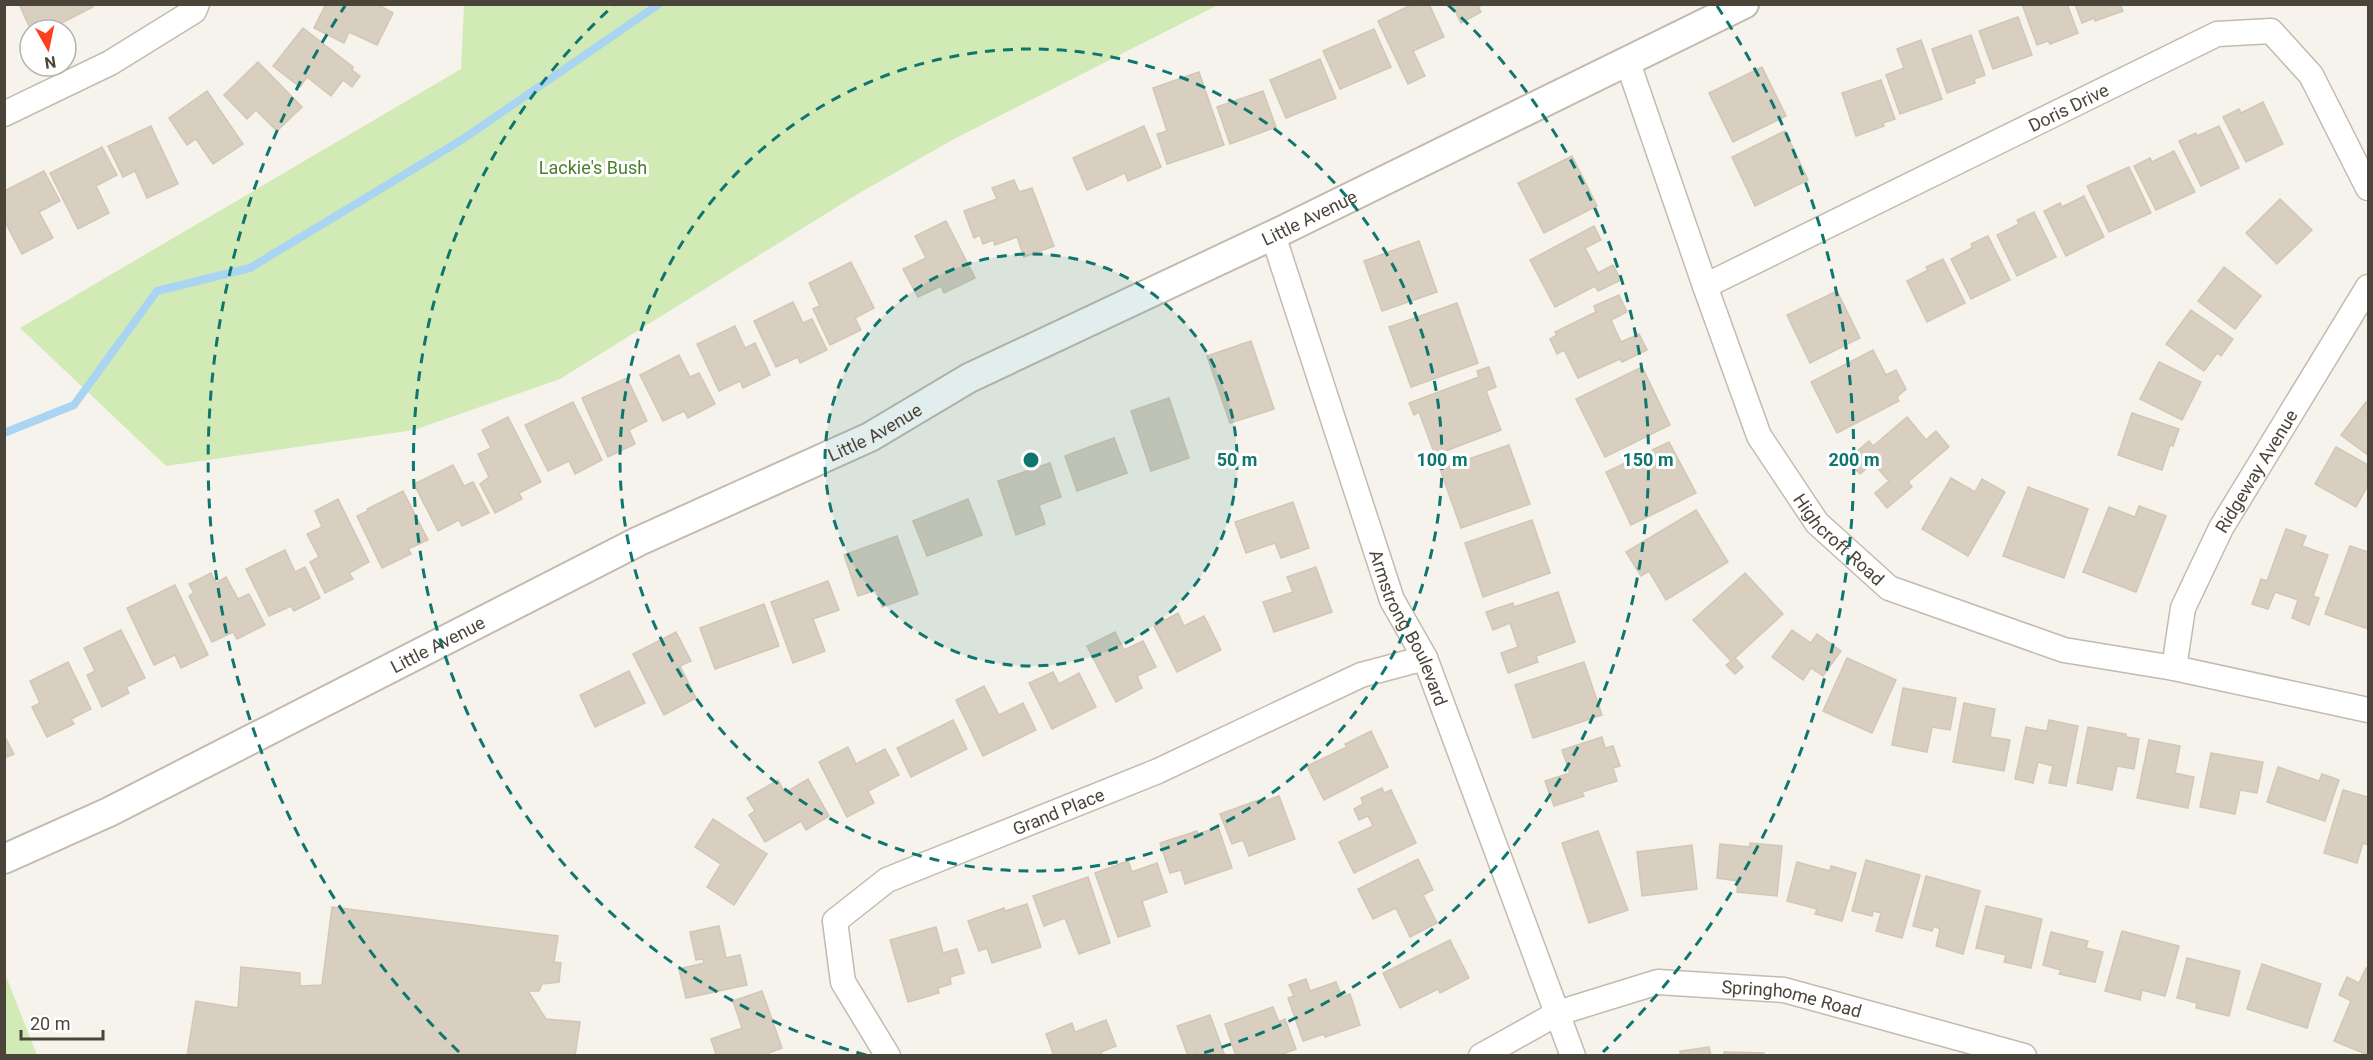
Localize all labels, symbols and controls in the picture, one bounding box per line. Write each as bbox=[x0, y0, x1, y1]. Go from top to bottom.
north arrow bbox=[18, 18, 78, 78]
text: N bbox=[43, 52, 57, 73]
street label: Doris Drive bbox=[2025, 79, 2112, 136]
park label: Lackie's Bush bbox=[539, 157, 647, 178]
street label: Little Avenue bbox=[1258, 185, 1360, 249]
street label: Little Avenue bbox=[824, 398, 925, 465]
street label: Ridgeway Avenue bbox=[2210, 406, 2301, 536]
text: 50 m bbox=[1217, 449, 1257, 470]
text: 100 m bbox=[1416, 449, 1468, 470]
text: 150 m bbox=[1622, 449, 1674, 470]
text: 200 m bbox=[1828, 449, 1880, 470]
centre of rings bbox=[1021, 450, 1041, 470]
street label: Highcroft Road bbox=[1790, 489, 1889, 589]
street label: Armstrong Boulevard bbox=[1366, 547, 1452, 709]
street label: Little Avenue bbox=[387, 611, 488, 677]
street label: Grand Place bbox=[1009, 783, 1107, 839]
street label: Springhome Road bbox=[1721, 976, 1864, 1021]
scale bar bbox=[21, 1003, 104, 1041]
text: 20 m bbox=[30, 1013, 70, 1034]

